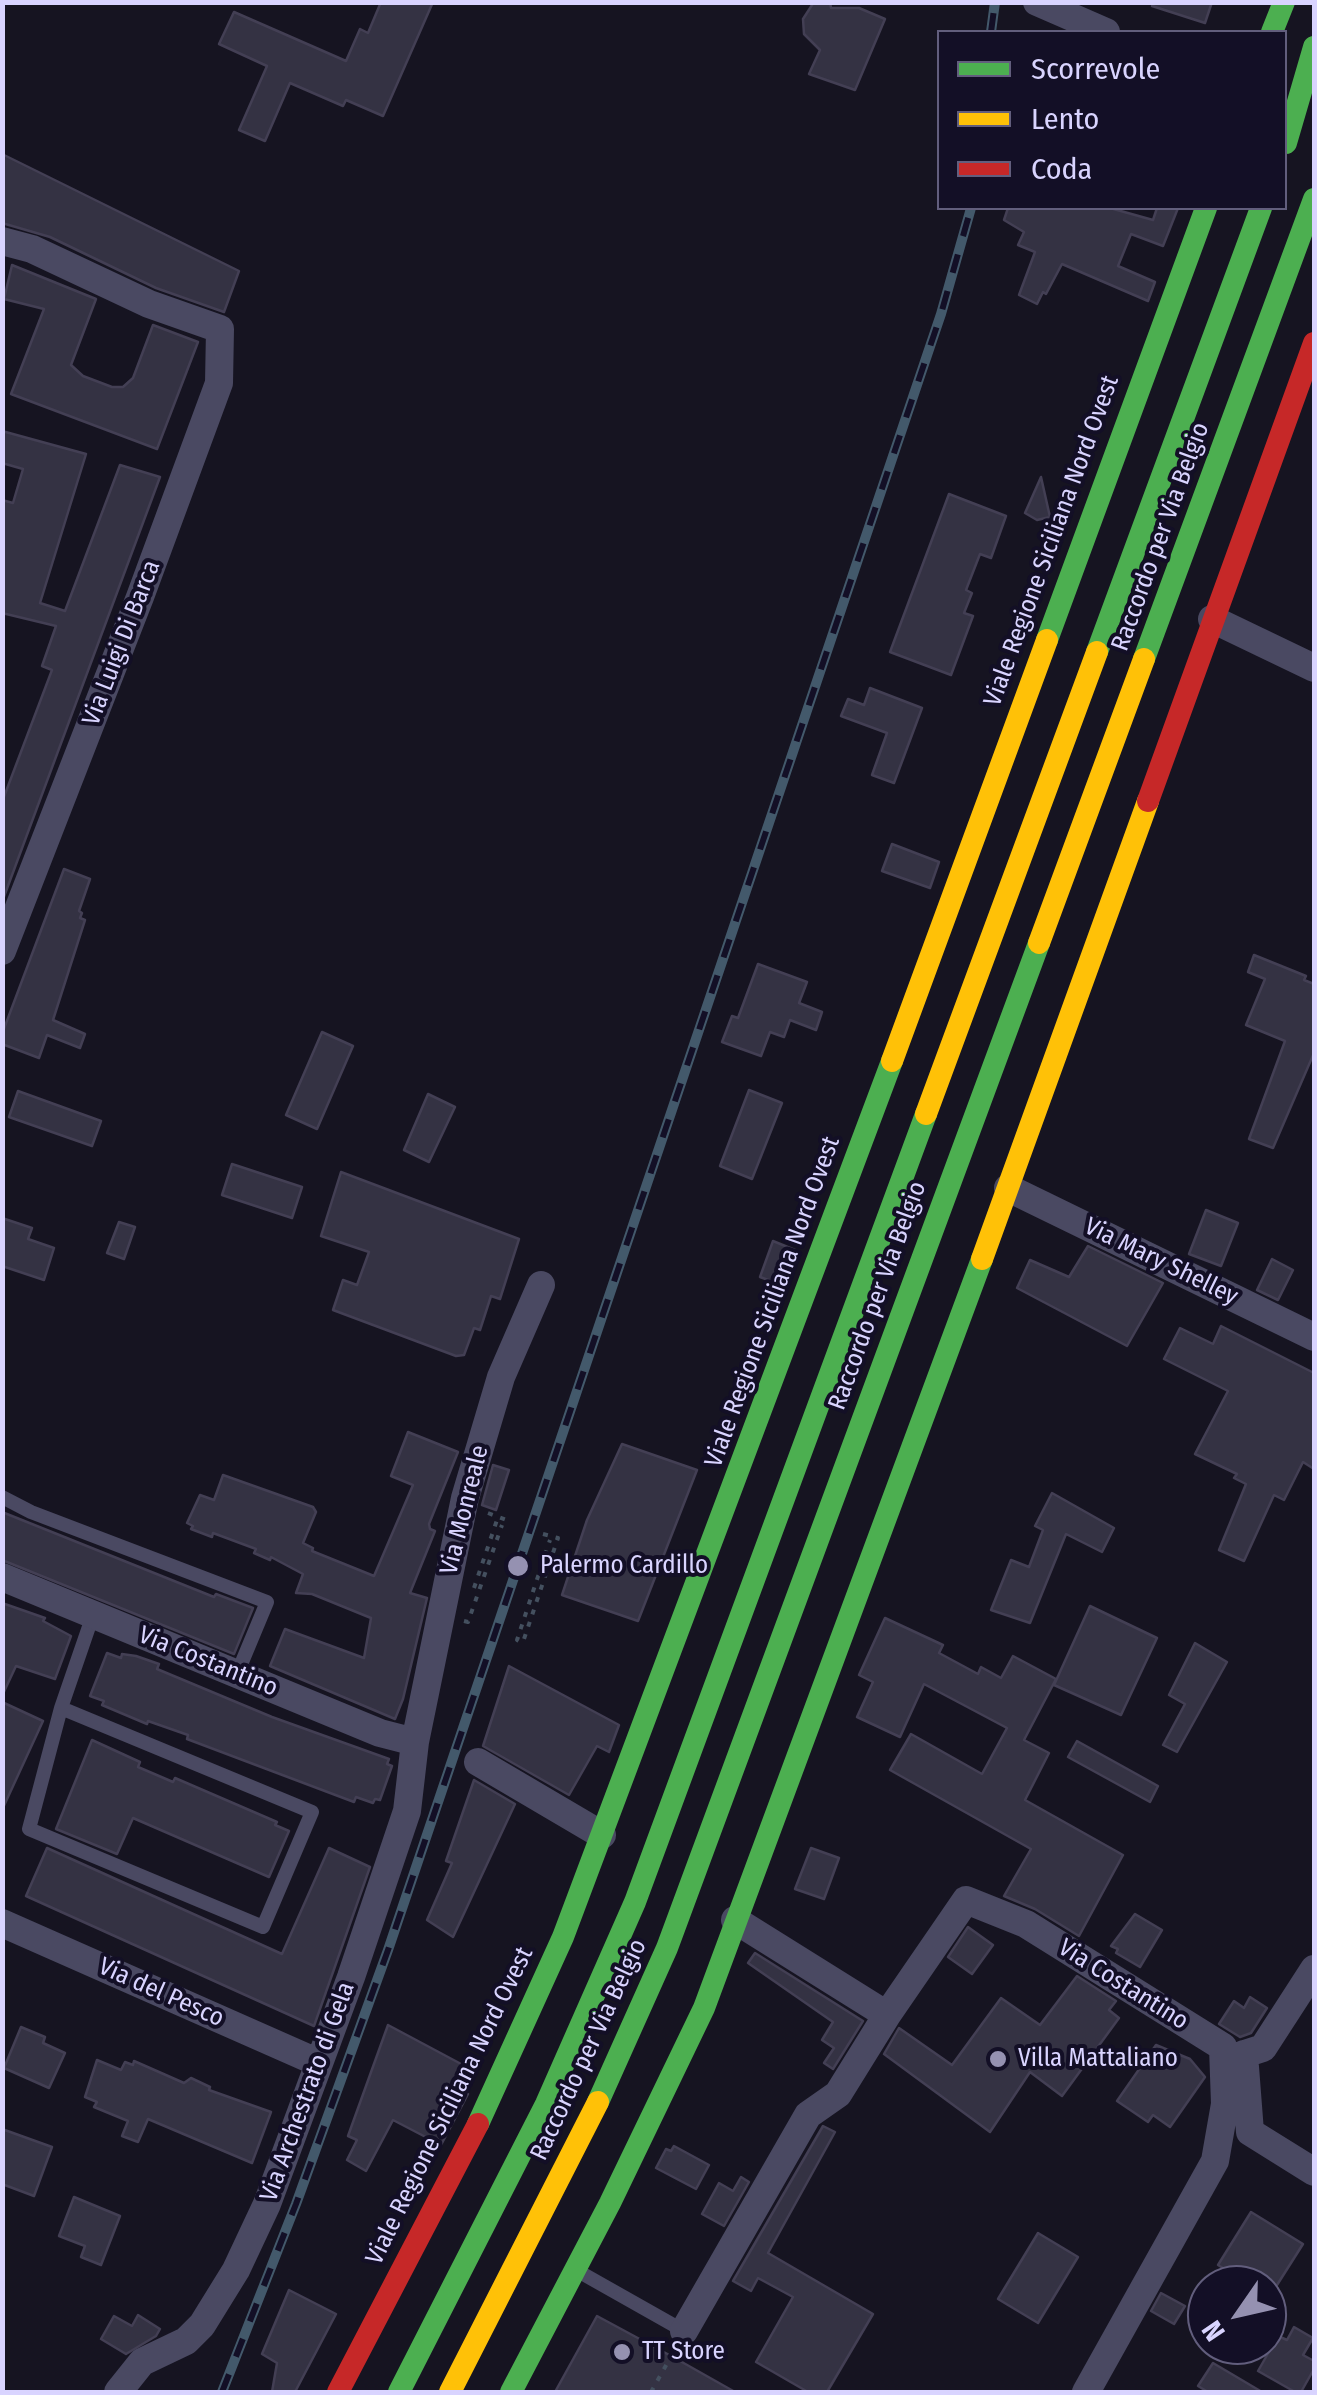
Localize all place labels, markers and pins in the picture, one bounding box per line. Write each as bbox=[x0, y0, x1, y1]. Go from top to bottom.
place label: Palermo Cardillo bbox=[540, 1551, 708, 1581]
marker: Palermo Cardillo bbox=[505, 1553, 531, 1579]
place label: Villa Mattaliano bbox=[1018, 2044, 1178, 2074]
marker: Villa Mattaliano bbox=[987, 2048, 1009, 2070]
place label: TT Store bbox=[642, 2337, 725, 2367]
marker: TT Store bbox=[611, 2341, 633, 2363]

